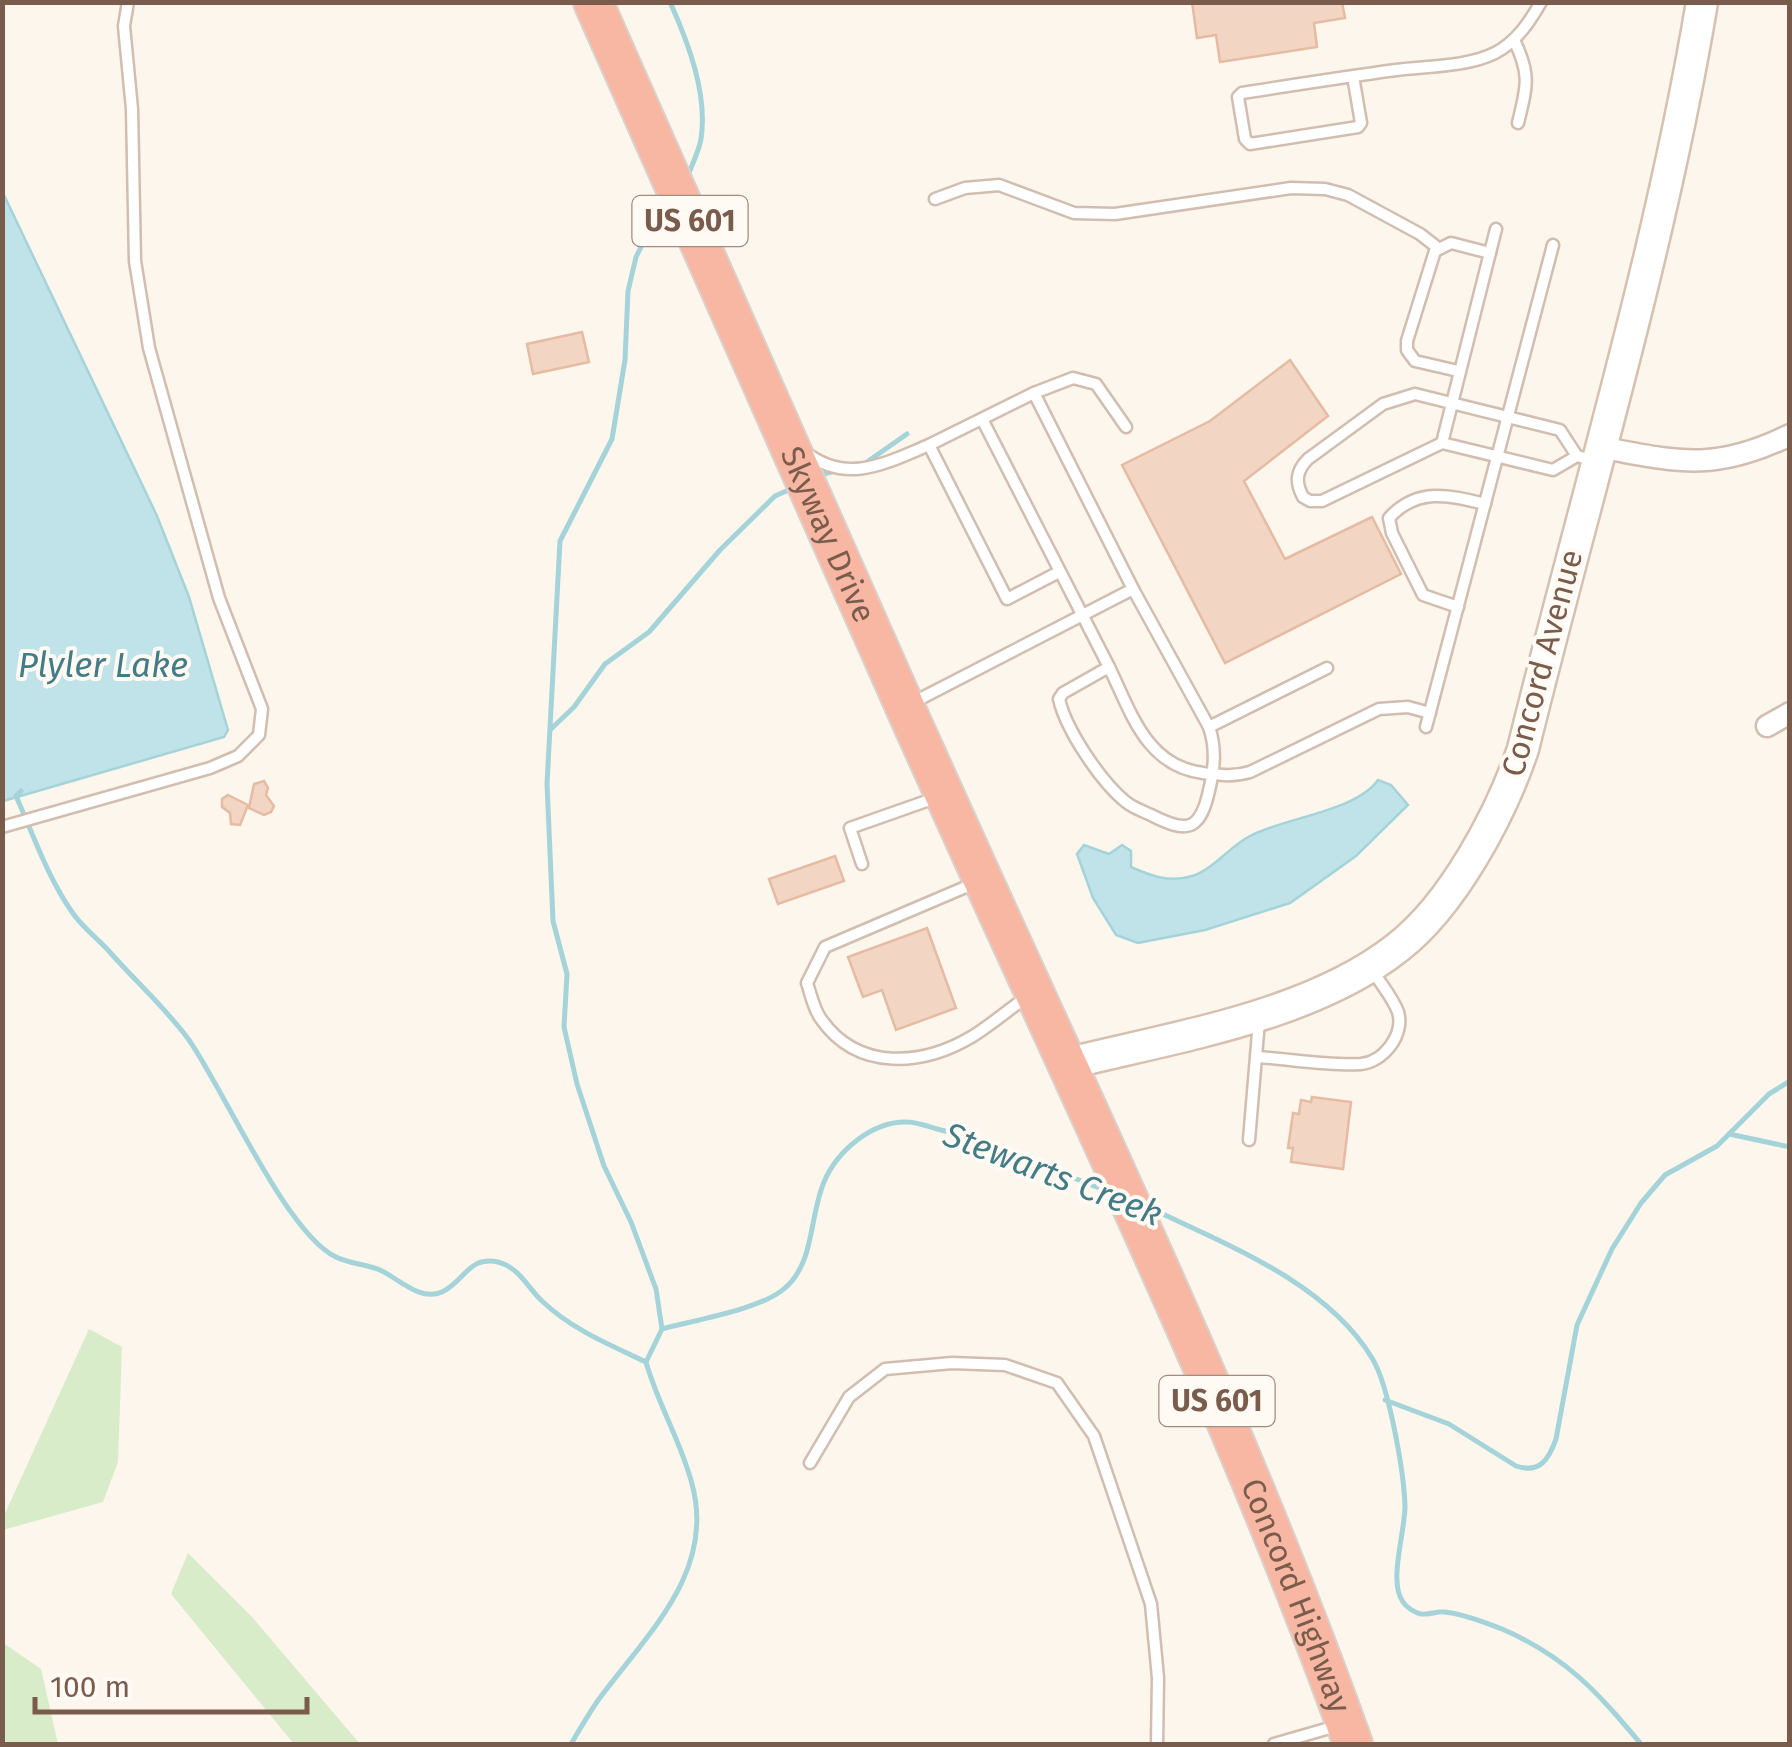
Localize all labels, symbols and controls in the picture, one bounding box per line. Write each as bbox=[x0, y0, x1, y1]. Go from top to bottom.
road number: US 601 bbox=[632, 196, 748, 246]
street label: Skyway Drive bbox=[773, 441, 884, 628]
street label: Concord Avenue bbox=[1493, 545, 1591, 781]
water label: Plyler Lake bbox=[18, 644, 188, 686]
water label: Stewarts Creek bbox=[937, 1113, 1168, 1235]
road number: US 601 bbox=[1160, 1376, 1274, 1426]
street label: Concord Highway bbox=[1233, 1473, 1359, 1718]
scale bar bbox=[35, 1652, 308, 1714]
text: 100 m bbox=[50, 1669, 130, 1705]

